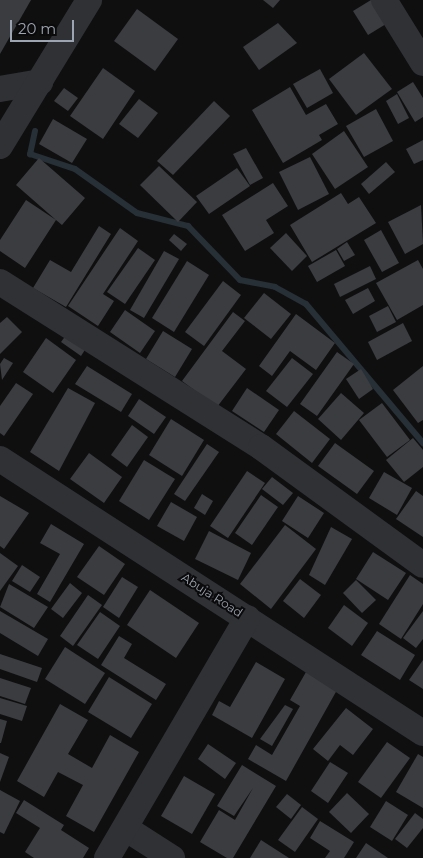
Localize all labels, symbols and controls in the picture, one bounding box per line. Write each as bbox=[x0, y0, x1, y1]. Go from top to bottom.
scale bar bbox=[12, 10, 76, 42]
text: 20 m bbox=[18, 19, 56, 38]
street label: Abuja Road bbox=[179, 570, 245, 620]

